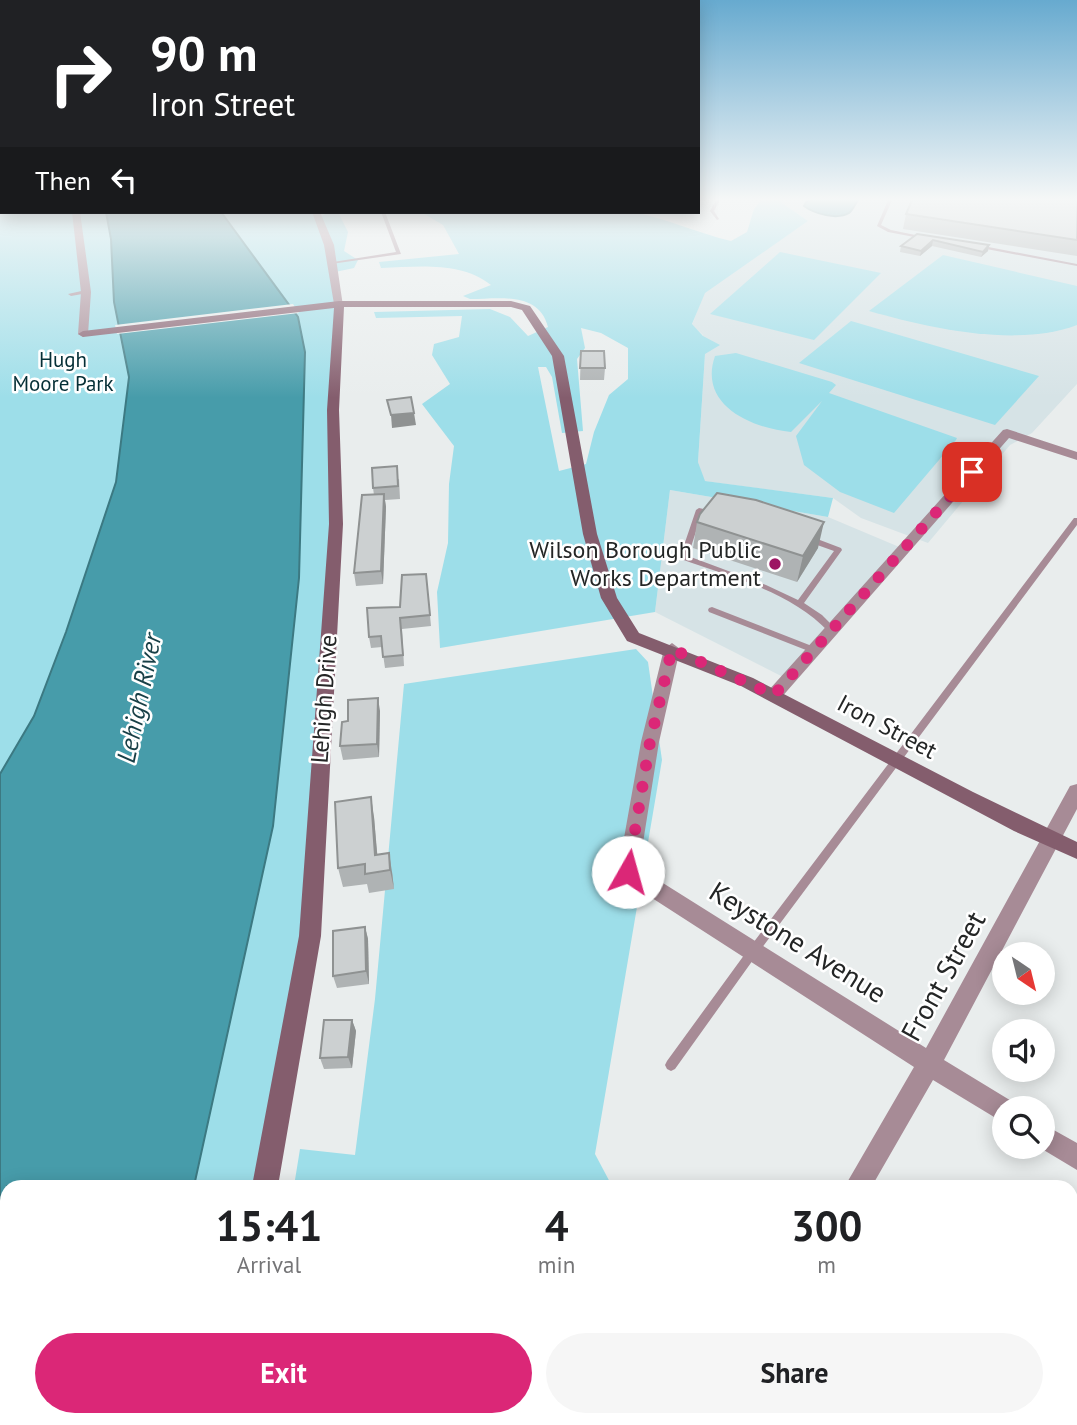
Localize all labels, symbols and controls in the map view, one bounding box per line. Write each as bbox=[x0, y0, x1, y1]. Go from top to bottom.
text: 90 m bbox=[150, 21, 257, 85]
icon: right bbox=[35, 28, 126, 119]
text: Iron Street bbox=[150, 83, 295, 125]
icon: left bbox=[105, 161, 143, 199]
text: Then bbox=[35, 164, 91, 197]
park label: Hugh Moore Park bbox=[12, 346, 114, 397]
pin bbox=[942, 442, 1002, 502]
icon: arrive bbox=[953, 453, 991, 491]
place label: Wilson Borough Public Works Department bbox=[529, 534, 761, 593]
marker: Wilson Borough Public Works Department bbox=[767, 556, 783, 572]
water label: Lehigh River bbox=[109, 629, 169, 765]
street label: Lehigh Drive bbox=[304, 634, 343, 764]
street label: Iron Street bbox=[832, 687, 943, 766]
position arrow bbox=[591, 835, 665, 909]
street label: Keystone Avenue bbox=[703, 872, 894, 1011]
street label: Front Street bbox=[892, 904, 994, 1047]
north arrow bbox=[992, 942, 1055, 1004]
map controls bbox=[992, 942, 1055, 1159]
button: sound bbox=[992, 1019, 1055, 1082]
button: search bbox=[992, 1096, 1055, 1159]
text: 15:41 bbox=[216, 1198, 322, 1253]
text: 4 bbox=[545, 1198, 568, 1253]
text: 300 bbox=[791, 1198, 862, 1253]
text: Arrival bbox=[237, 1250, 301, 1279]
text: min bbox=[538, 1250, 575, 1279]
text: m bbox=[817, 1250, 836, 1279]
button: Exit bbox=[35, 1333, 532, 1413]
button: Share bbox=[546, 1333, 1043, 1413]

